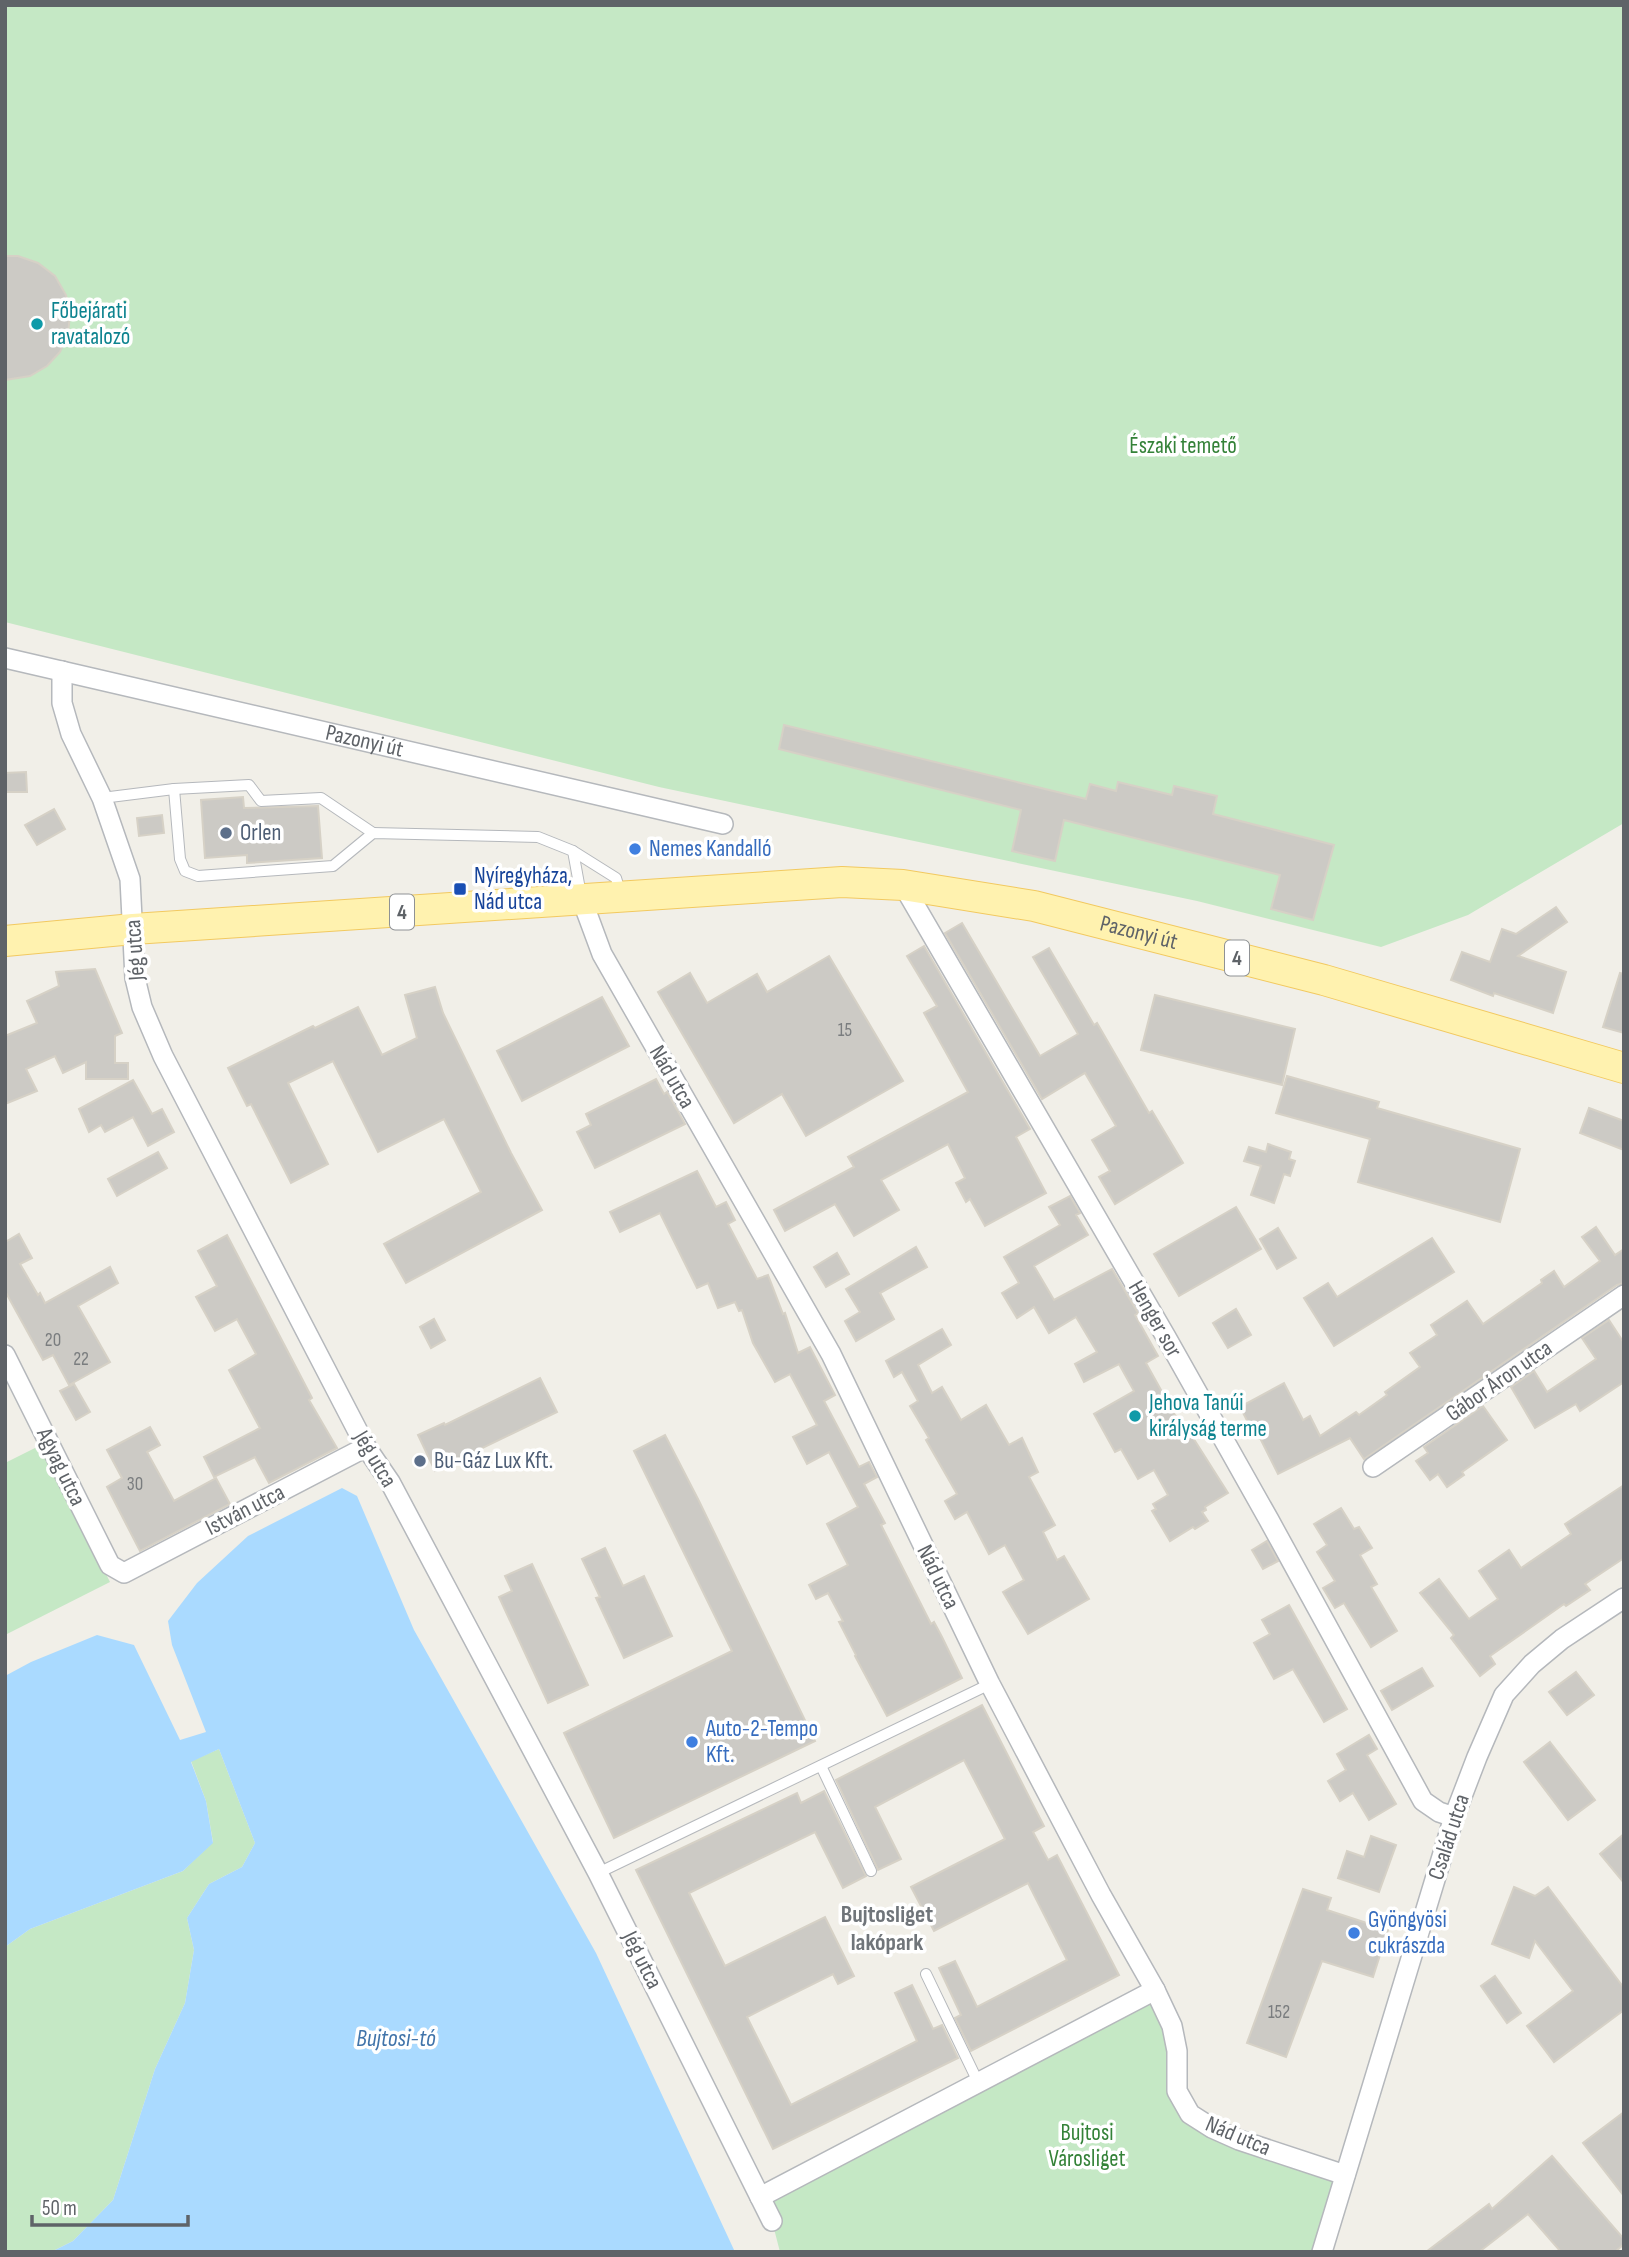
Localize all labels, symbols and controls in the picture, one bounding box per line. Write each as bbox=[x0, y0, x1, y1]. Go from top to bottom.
place label: Főbejárati ravatalozó bbox=[51, 297, 130, 351]
marker: Főbejárati ravatalozó bbox=[29, 316, 45, 332]
park label: Északi temető bbox=[1129, 432, 1237, 460]
street label: Pazonyi út bbox=[323, 719, 406, 764]
place label: Orlen bbox=[240, 819, 281, 847]
marker: Orlen bbox=[218, 825, 234, 841]
place label: Nemes Kandalló bbox=[649, 835, 771, 863]
marker: Nemes Kandalló bbox=[627, 841, 643, 857]
place label: Nyíregyháza, Nád utca bbox=[474, 862, 572, 916]
marker: Nyíregyháza, Nád utca bbox=[452, 881, 468, 897]
road number: 4 bbox=[390, 894, 414, 930]
street label: Pazonyi út bbox=[1097, 909, 1181, 956]
street label: Jég utca bbox=[119, 919, 151, 982]
road number: 4 bbox=[1225, 940, 1249, 976]
house number: 15 bbox=[838, 1019, 852, 1042]
street label: Nád utca bbox=[643, 1041, 701, 1113]
street label: Henger sor bbox=[1122, 1276, 1188, 1363]
house number: 20 bbox=[45, 1329, 61, 1352]
street label: Gábor Áron utca bbox=[1440, 1334, 1558, 1428]
house number: 22 bbox=[73, 1348, 89, 1371]
place label: Jehova Tanúi királyság terme bbox=[1148, 1389, 1267, 1443]
marker: Jehova Tanúi királyság terme bbox=[1127, 1408, 1143, 1424]
street label: Agyag utca bbox=[30, 1422, 92, 1511]
street label: Jég utca bbox=[347, 1425, 403, 1492]
place label: Bu-Gáz Lux Kft. bbox=[434, 1447, 553, 1475]
marker: Bu-Gáz Lux Kft. bbox=[412, 1453, 428, 1469]
house number: 30 bbox=[127, 1473, 143, 1496]
street label: István utca bbox=[201, 1478, 289, 1542]
street label: Nád utca bbox=[911, 1540, 965, 1614]
place label: Auto-2-Tempo Kft. bbox=[705, 1715, 818, 1769]
marker: Auto-2-Tempo Kft. bbox=[684, 1734, 700, 1750]
street label: Család utca bbox=[1422, 1791, 1476, 1883]
district label: Bujtosliget lakópark bbox=[841, 1900, 933, 1957]
place label: Gyöngyösi cukrászda bbox=[1368, 1906, 1447, 1960]
marker: Gyöngyösi cukrászda bbox=[1346, 1925, 1362, 1941]
street label: Jég utca bbox=[615, 1926, 668, 1994]
house number: 152 bbox=[1268, 2001, 1290, 2024]
water label: Bujtosi-tó bbox=[356, 2024, 436, 2053]
street label: Nád utca bbox=[1201, 2110, 1275, 2162]
park label: Bujtosi Városliget bbox=[1049, 2119, 1125, 2173]
scale bar bbox=[32, 2184, 187, 2228]
text: 50 m bbox=[42, 2196, 77, 2221]

